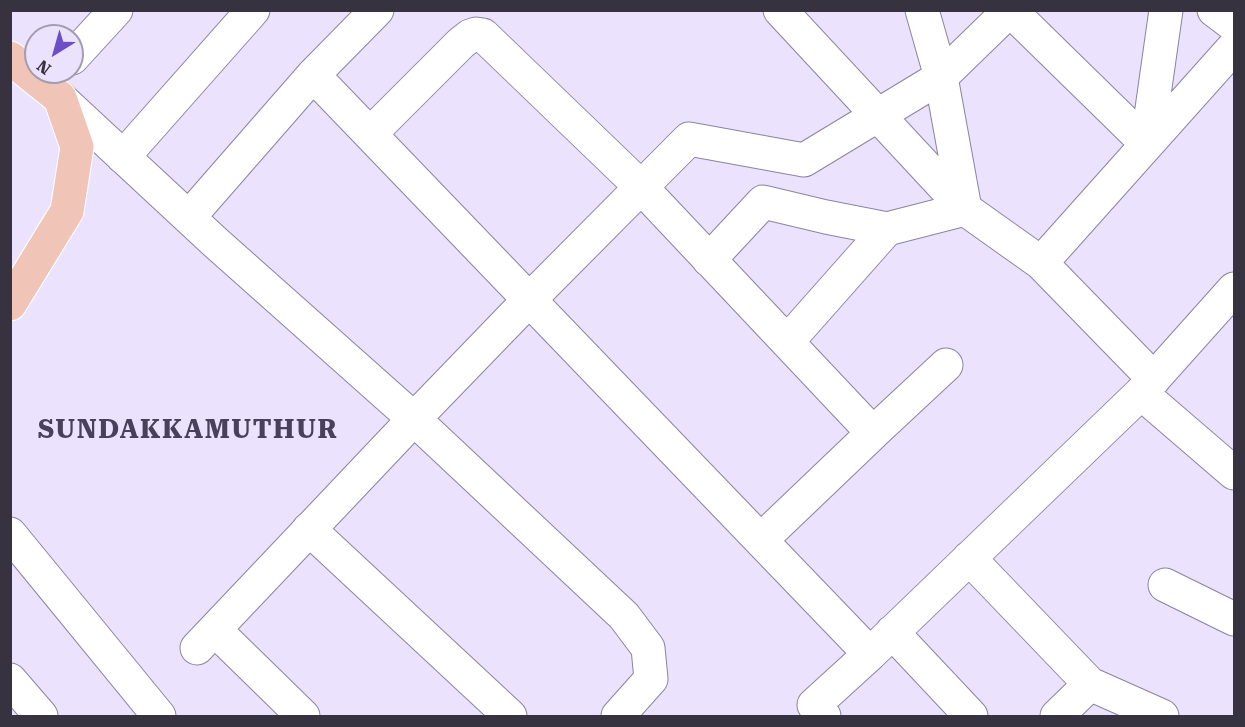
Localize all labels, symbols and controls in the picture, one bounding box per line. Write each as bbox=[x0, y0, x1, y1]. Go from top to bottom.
north arrow bbox=[24, 24, 84, 84]
text: N bbox=[33, 56, 55, 78]
district label: SUNDAKKAMUTHUR bbox=[38, 414, 338, 446]

